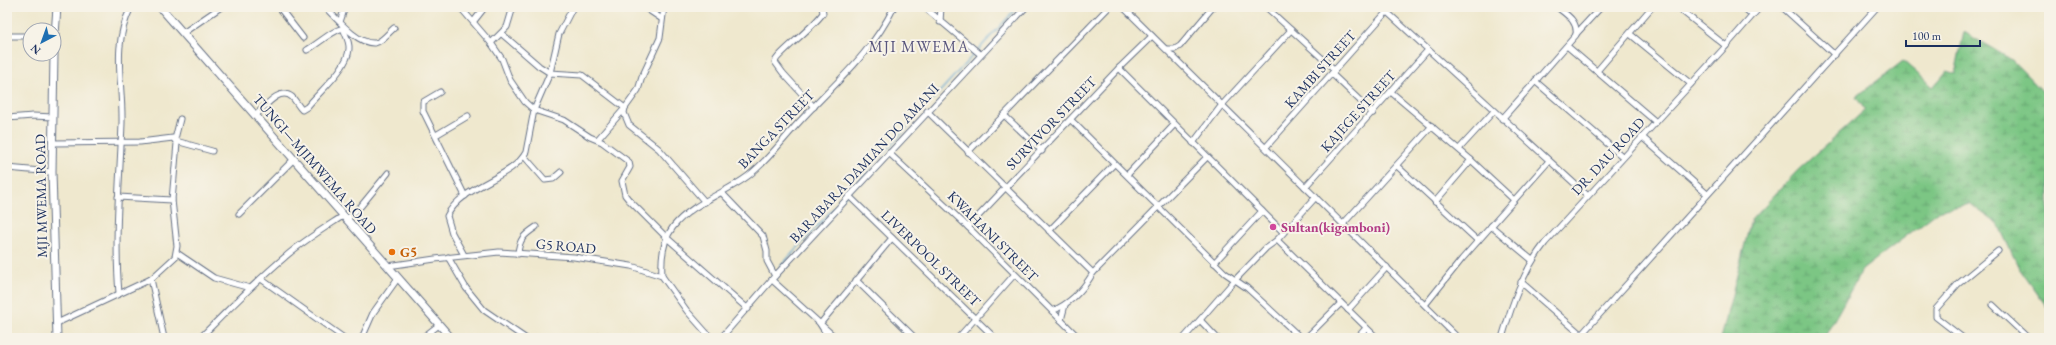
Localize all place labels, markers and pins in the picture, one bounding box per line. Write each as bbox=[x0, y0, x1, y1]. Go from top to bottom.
place label: Sultan(kigamboni) bbox=[1281, 218, 1390, 236]
marker: Sultan(kigamboni) bbox=[1268, 222, 1278, 232]
place label: G5 bbox=[400, 243, 417, 261]
marker: G5 bbox=[387, 247, 397, 257]

